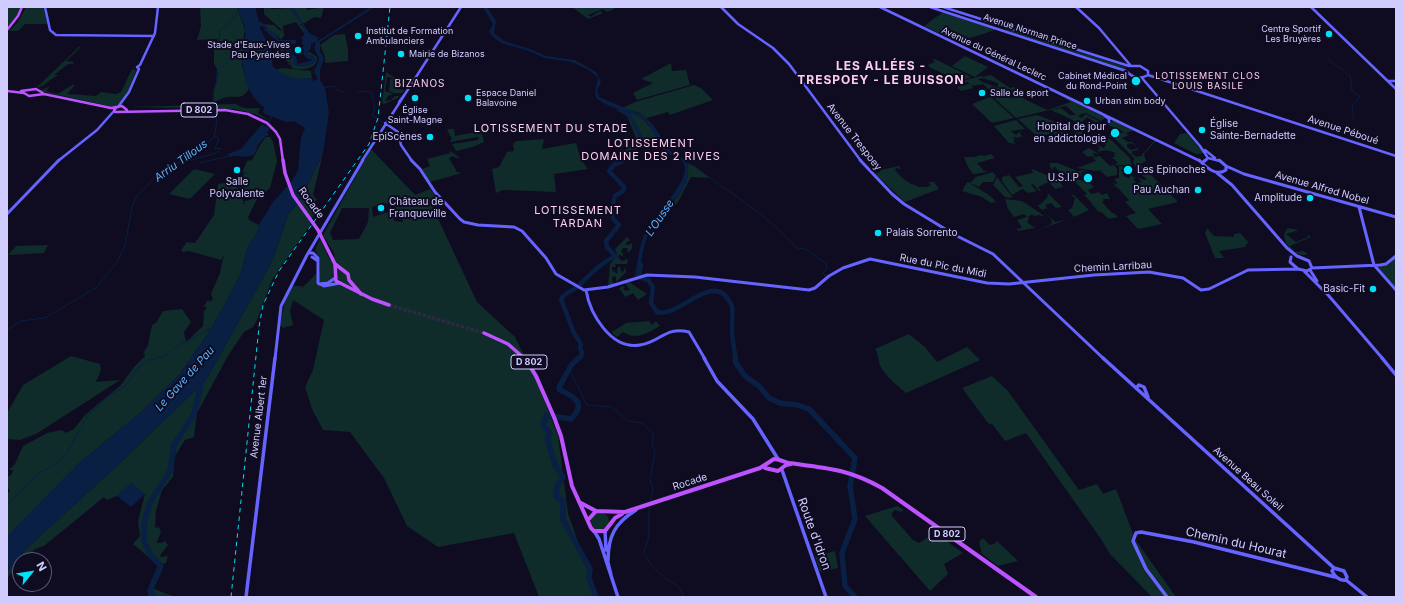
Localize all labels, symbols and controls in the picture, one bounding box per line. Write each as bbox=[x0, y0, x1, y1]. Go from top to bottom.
street label: Avenue Norman Prince bbox=[982, 12, 1078, 52]
place label: Centre Sportif Les Bruyères bbox=[1261, 24, 1321, 45]
street label: Avenue du Général Leclerc bbox=[940, 25, 1048, 83]
place label: Institut de Formation Ambulanciers bbox=[366, 26, 453, 47]
marker: Centre Sportif Les Bruyères bbox=[1324, 29, 1334, 39]
marker: Institut de Formation Ambulanciers bbox=[353, 31, 363, 41]
place label: Stade d'Eaux-Vives Pau Pyrénées bbox=[207, 40, 290, 61]
marker: Stade d'Eaux-Vives Pau Pyrénées bbox=[293, 45, 303, 55]
marker: Mairie de Bizanos bbox=[396, 49, 406, 59]
place label: Mairie de Bizanos bbox=[409, 49, 485, 59]
district label: LES ALLÉES - TRESPOEY - LE BUISSON bbox=[797, 59, 965, 87]
place label: Cabinet Médical du Rond-Point bbox=[1058, 71, 1127, 92]
district label: LOTISSEMENT CLOS LOUIS BASILE bbox=[1155, 71, 1261, 92]
marker: Cabinet Médical du Rond-Point bbox=[1130, 75, 1142, 87]
district label: BIZANOS bbox=[394, 78, 446, 90]
place label: Espace Daniel Balavoine bbox=[476, 88, 536, 109]
marker: Salle de sport bbox=[977, 88, 987, 98]
place label: Salle de sport bbox=[990, 88, 1048, 98]
marker: Église Saint-Magne bbox=[410, 93, 420, 103]
marker: Espace Daniel Balavoine bbox=[463, 93, 473, 103]
marker: Urban stim body bbox=[1082, 96, 1092, 106]
place label: Urban stim body bbox=[1095, 96, 1166, 106]
street label: Avenue Trespoey bbox=[824, 101, 884, 173]
road number: D 802 bbox=[181, 103, 217, 117]
place label: Église Saint-Magne bbox=[388, 105, 442, 126]
street label: Avenue Péboué bbox=[1306, 113, 1380, 147]
place label: Église Sainte-Bernadette bbox=[1210, 118, 1296, 142]
place label: Hopital de jour en addictologie bbox=[1033, 121, 1106, 144]
district label: LOTISSEMENT DU STADE bbox=[474, 122, 628, 136]
marker: Église Sainte-Bernadette bbox=[1197, 125, 1207, 135]
marker: Hopital de jour en addictologie bbox=[1109, 127, 1121, 139]
place label: EpiScènes bbox=[372, 131, 422, 143]
marker: EpiScènes bbox=[425, 132, 435, 142]
water label: Arriu Tillous bbox=[152, 137, 210, 185]
district label: LOTISSEMENT DOMAINE DES 2 RIVES bbox=[581, 137, 721, 163]
marker: Les Epinoches bbox=[1122, 164, 1134, 176]
place label: Les Epinoches bbox=[1137, 164, 1206, 176]
marker: Salle Polyvalente bbox=[232, 165, 242, 175]
street label: Avenue Alfred Nobel bbox=[1274, 169, 1370, 207]
place label: U.S.I.P bbox=[1048, 172, 1079, 184]
marker: U.S.I.P bbox=[1082, 172, 1094, 184]
place label: Salle Polyvalente bbox=[210, 176, 264, 200]
place label: Pau Auchan bbox=[1133, 184, 1190, 196]
street label: Rocade bbox=[296, 185, 326, 221]
marker: Pau Auchan bbox=[1193, 185, 1203, 195]
place label: Amplitude bbox=[1254, 192, 1302, 204]
marker: Amplitude bbox=[1305, 193, 1315, 203]
place label: Château de Franqueville bbox=[389, 196, 446, 220]
water label: L'Ousse bbox=[643, 197, 677, 239]
marker: Château de Franqueville bbox=[376, 203, 386, 213]
district label: LOTISSEMENT TARDAN bbox=[534, 204, 622, 230]
place label: Palais Sorrento bbox=[886, 227, 957, 239]
marker: Palais Sorrento bbox=[873, 228, 883, 238]
street label: Rue du Pic du Midi bbox=[899, 252, 987, 280]
street label: Chemin Larribau bbox=[1074, 259, 1152, 275]
place label: Basic-Fit bbox=[1323, 283, 1365, 295]
marker: Basic-Fit bbox=[1368, 284, 1378, 294]
water label: Le Gave de Pau bbox=[153, 344, 217, 414]
road number: D 802 bbox=[511, 355, 547, 369]
street label: Avenue Albert 1er bbox=[248, 375, 270, 459]
street label: Avenue Beau Soleil bbox=[1210, 444, 1286, 514]
street label: Rocade bbox=[671, 471, 709, 493]
street label: Route d'Idron bbox=[794, 496, 834, 572]
street label: Chemin du Hourat bbox=[1184, 524, 1288, 562]
road number: D 802 bbox=[929, 527, 965, 541]
north arrow bbox=[12, 552, 52, 592]
text: N bbox=[33, 559, 50, 574]

